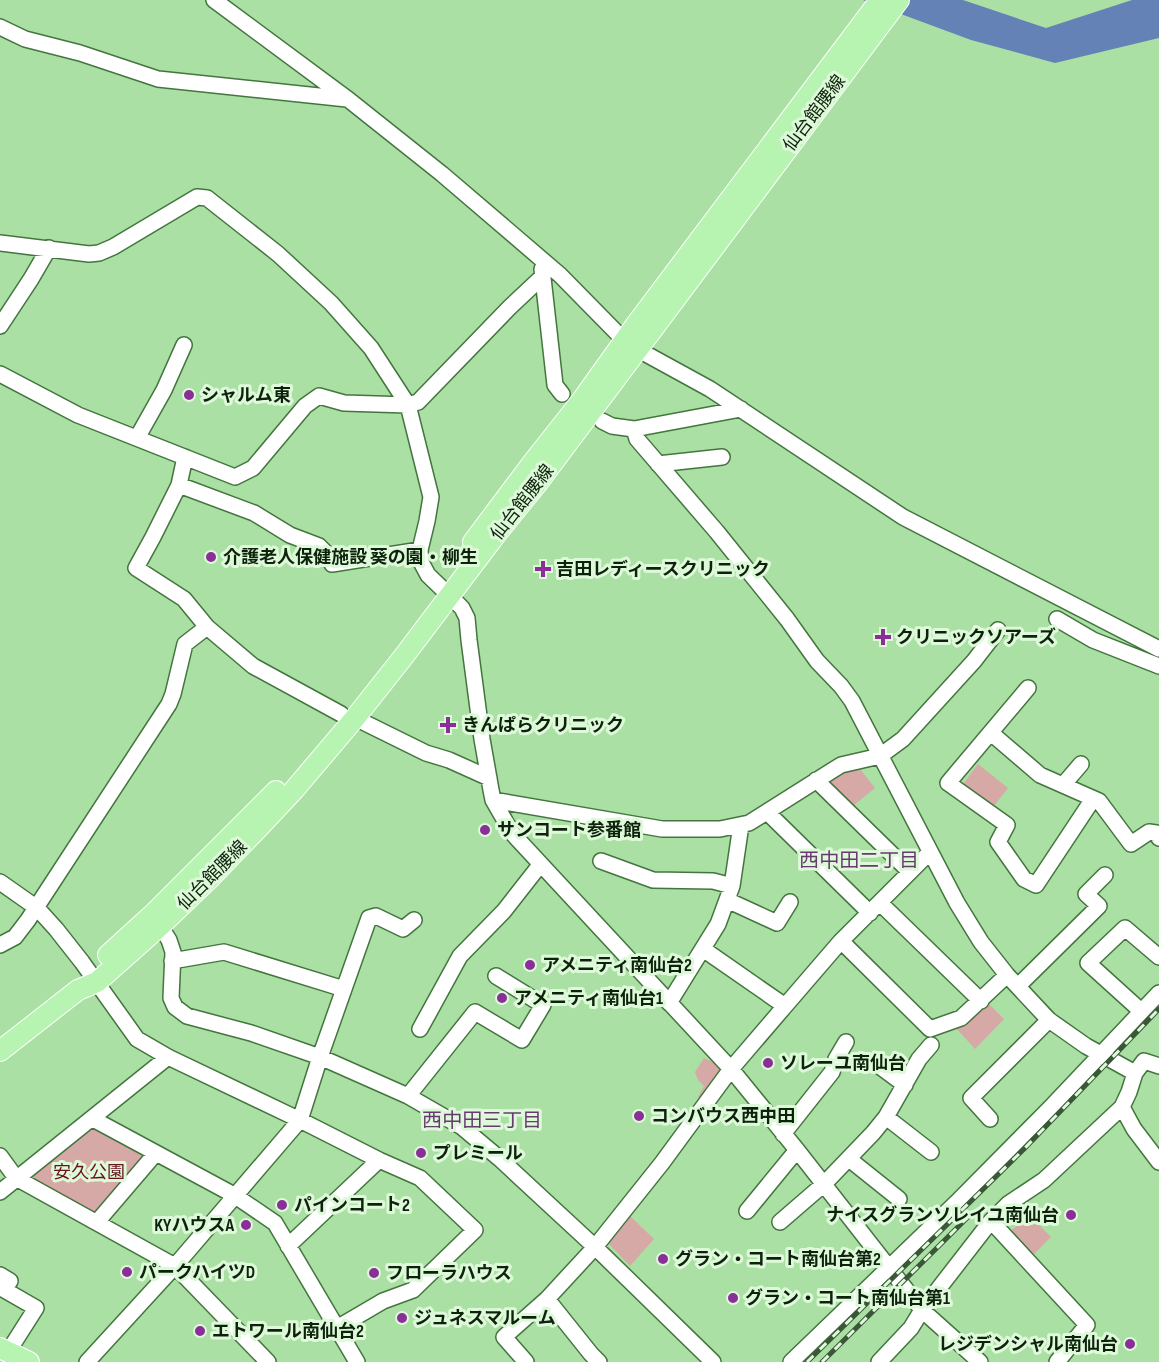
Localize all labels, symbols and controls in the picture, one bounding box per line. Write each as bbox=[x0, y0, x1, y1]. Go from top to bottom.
street label: 仙台館腰線 bbox=[779, 71, 850, 156]
place label: シャルム東 bbox=[201, 385, 291, 406]
marker: シャルム東 bbox=[182, 388, 196, 402]
street label: 仙台館腰線 bbox=[486, 460, 558, 544]
place label: 介護老人保健施設 葵の園・柳生 bbox=[223, 547, 478, 568]
marker: 介護老人保健施設 葵の園・柳生 bbox=[204, 550, 218, 564]
place label: 吉田レディースクリニック bbox=[556, 559, 770, 580]
marker: 吉田レディースクリニック bbox=[534, 560, 552, 578]
place label: クリニックソアーズ bbox=[896, 627, 1056, 648]
marker: クリニックソアーズ bbox=[874, 628, 892, 646]
place label: きんぱらクリニック bbox=[462, 715, 624, 736]
marker: きんぱらクリニック bbox=[439, 716, 457, 734]
place label: サンコート参番館 bbox=[497, 820, 641, 841]
marker: サンコート参番館 bbox=[478, 823, 492, 837]
street label: 仙台館腰線 bbox=[173, 836, 252, 915]
district label: 西中田二丁目 bbox=[799, 849, 919, 873]
place label: アメニティ南仙台2 bbox=[542, 955, 692, 976]
marker: アメニティ南仙台2 bbox=[523, 958, 537, 972]
place label: アメニティ南仙台1 bbox=[514, 988, 663, 1009]
marker: アメニティ南仙台1 bbox=[495, 991, 509, 1005]
place label: ソレーユ南仙台 bbox=[780, 1053, 906, 1074]
marker: ソレーユ南仙台 bbox=[761, 1056, 775, 1070]
place label: コンバウス西中田 bbox=[651, 1106, 795, 1127]
district label: 西中田三丁目 bbox=[422, 1109, 542, 1133]
marker: コンバウス西中田 bbox=[632, 1109, 646, 1123]
place label: プレミール bbox=[433, 1143, 523, 1164]
marker: プレミール bbox=[414, 1146, 428, 1160]
park label: 安久公園 bbox=[53, 1162, 125, 1183]
place label: パインコート2 bbox=[294, 1195, 410, 1216]
marker: パインコート2 bbox=[275, 1198, 289, 1212]
place label: ナイスグランソレイユ南仙台 bbox=[826, 1205, 1059, 1226]
marker: ナイスグランソレイユ南仙台 bbox=[1064, 1208, 1078, 1222]
place label: KYハウスA bbox=[154, 1215, 234, 1236]
marker: KYハウスA bbox=[239, 1218, 253, 1232]
place label: グラン・コート南仙台第2 bbox=[675, 1249, 881, 1270]
marker: グラン・コート南仙台第2 bbox=[656, 1252, 670, 1266]
place label: パークハイツD bbox=[139, 1262, 255, 1283]
place label: フローラハウス bbox=[386, 1263, 512, 1284]
marker: パークハイツD bbox=[120, 1265, 134, 1279]
marker: フローラハウス bbox=[367, 1266, 381, 1280]
place label: グラン・コート南仙台第1 bbox=[745, 1288, 950, 1309]
marker: グラン・コート南仙台第1 bbox=[726, 1291, 740, 1305]
place label: ジュネスマルーム bbox=[414, 1308, 556, 1329]
marker: ジュネスマルーム bbox=[395, 1311, 409, 1325]
place label: エトワール南仙台2 bbox=[212, 1321, 364, 1342]
marker: エトワール南仙台2 bbox=[193, 1324, 207, 1338]
place label: レジデンシャル南仙台 bbox=[938, 1334, 1118, 1355]
marker: レジデンシャル南仙台 bbox=[1123, 1337, 1137, 1351]

